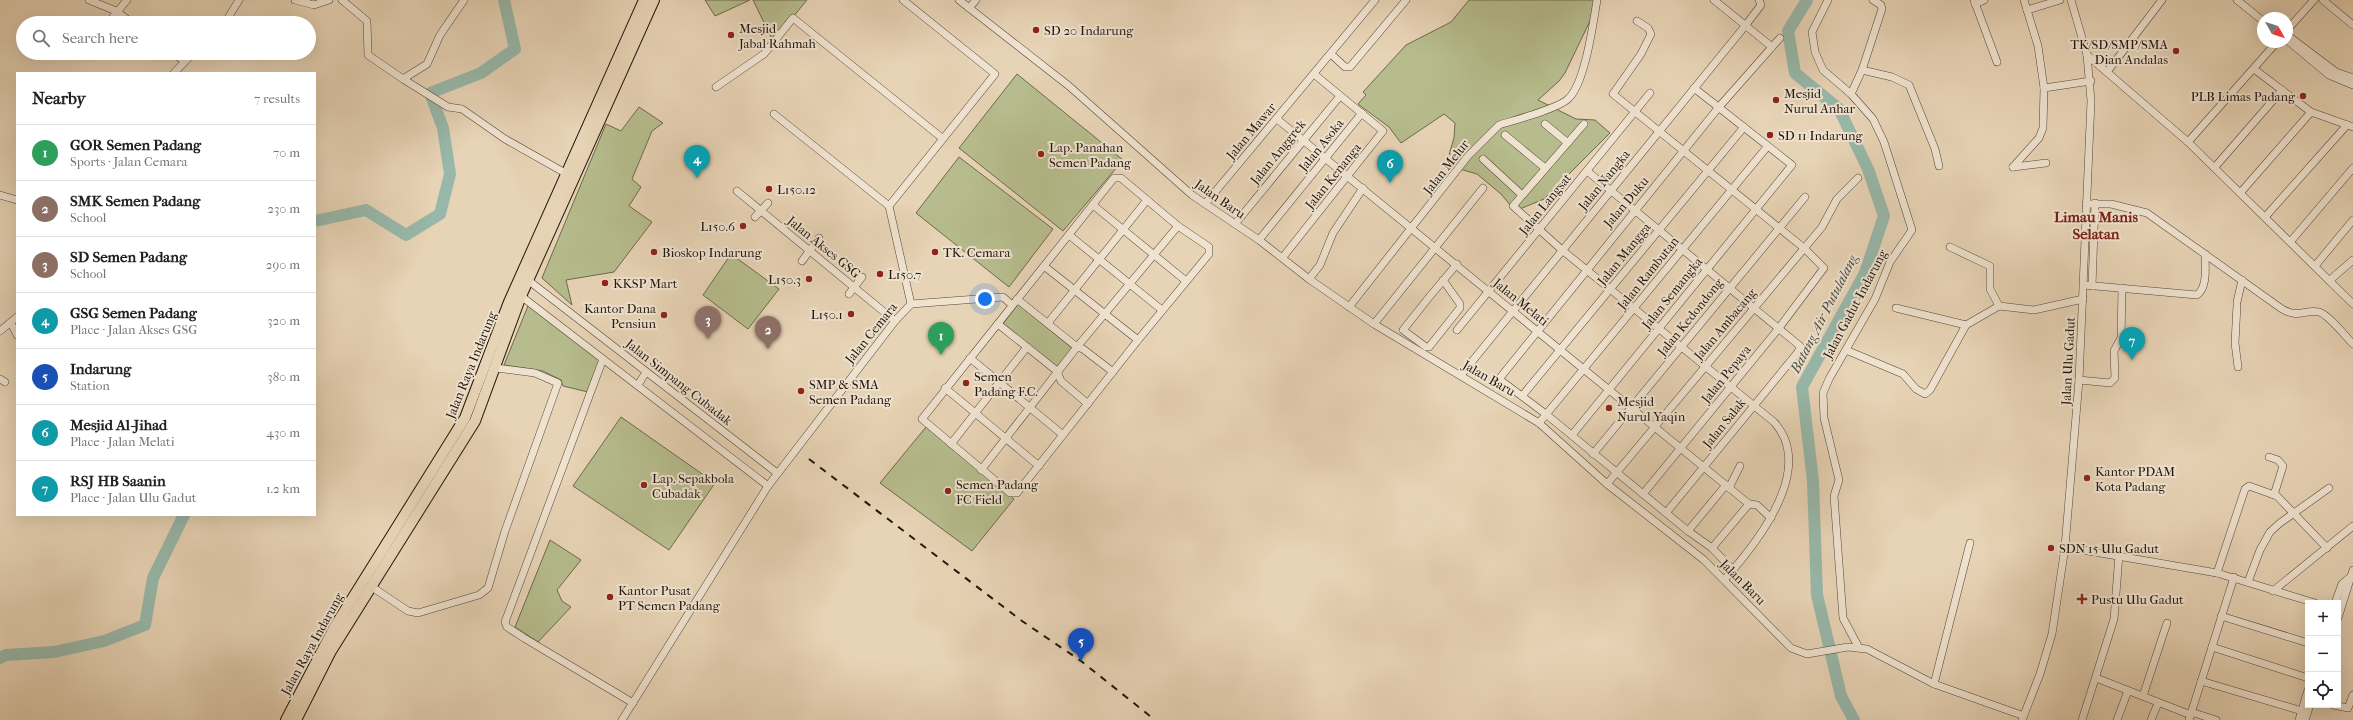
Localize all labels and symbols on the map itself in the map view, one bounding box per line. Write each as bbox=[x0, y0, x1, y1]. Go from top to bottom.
north arrow bbox=[2257, 12, 2293, 48]
place label: Mesjid Jabal Rahmah bbox=[738, 21, 817, 51]
place label: SD 20 Indarung bbox=[1044, 23, 1134, 38]
marker: SD 20 Indarung bbox=[1031, 25, 1041, 35]
marker: Mesjid Jabal Rahmah bbox=[726, 30, 736, 40]
place label: TK/SD/SMP/SMA Dian Andalas bbox=[2070, 37, 2169, 67]
marker: TK/SD/SMP/SMA Dian Andalas bbox=[2171, 46, 2181, 56]
place label: Mesjid Nurul Anhar bbox=[1784, 86, 1856, 116]
place label: PLB Limas Padang bbox=[2191, 89, 2296, 104]
marker: PLB Limas Padang bbox=[2298, 91, 2308, 101]
marker: Mesjid Nurul Anhar bbox=[1771, 95, 1781, 105]
street label: Jalan Mawar bbox=[1222, 99, 1279, 163]
street label: Jalan Asoka bbox=[1295, 115, 1347, 175]
street label: Jalan Anggrek bbox=[1247, 116, 1309, 188]
place label: SD 11 Indarung bbox=[1778, 128, 1864, 143]
marker: SD 11 Indarung bbox=[1765, 130, 1775, 140]
street label: Jalan Melur bbox=[1419, 136, 1472, 198]
street label: Jalan Kenanga bbox=[1301, 139, 1365, 213]
place label: Lap. Panahan Semen Padang bbox=[1049, 140, 1132, 170]
pin: 4 bbox=[684, 145, 710, 178]
street label: Jalan Nangka bbox=[1574, 146, 1634, 214]
marker: Lap. Panahan Semen Padang bbox=[1036, 149, 1046, 159]
pin: 6 bbox=[1377, 150, 1403, 183]
street label: Jalan Langsat bbox=[1515, 170, 1574, 238]
street label: Jalan Duku bbox=[1600, 173, 1652, 231]
street label: Jalan Baru bbox=[1191, 176, 1249, 222]
place label: L150.12 bbox=[777, 182, 816, 197]
marker: L150.12 bbox=[764, 184, 774, 194]
district label: Limau Manis Selatan bbox=[2054, 208, 2138, 243]
street label: Jalan Akses GSG bbox=[784, 212, 864, 281]
place label: L150.6 bbox=[700, 219, 736, 234]
street label: Jalan Mangga bbox=[1594, 219, 1654, 289]
marker: L150.6 bbox=[738, 221, 748, 231]
street label: Jalan Rambutan bbox=[1613, 233, 1682, 313]
place label: Bioskop Indarung bbox=[662, 245, 763, 260]
place label: TK. Cemara bbox=[943, 245, 1011, 260]
street label: Jalan Gadut-Indarung bbox=[1819, 246, 1891, 362]
marker: Bioskop Indarung bbox=[649, 247, 659, 257]
marker: TK. Cemara bbox=[930, 247, 940, 257]
water label: Batang Air Putulalang bbox=[1786, 251, 1862, 377]
street label: Jalan Semangka bbox=[1638, 253, 1706, 333]
place label: L150.7 bbox=[888, 267, 921, 282]
marker: L150.7 bbox=[875, 269, 885, 279]
place label: L150.3 bbox=[768, 272, 801, 287]
marker: L150.3 bbox=[804, 274, 814, 284]
street label: Jalan Kedondong bbox=[1654, 274, 1727, 360]
street label: Jalan Melati bbox=[1490, 275, 1552, 329]
place label: KKSP Mart bbox=[613, 276, 678, 291]
marker: KKSP Mart bbox=[600, 278, 610, 288]
street label: Jalan Ambacang bbox=[1690, 284, 1760, 364]
your location bbox=[975, 289, 995, 309]
street label: Jalan Cemara bbox=[841, 299, 901, 367]
place label: Kantor Dana Pensiun bbox=[584, 301, 657, 331]
pin: 3 bbox=[695, 306, 721, 339]
place label: L150.1 bbox=[811, 307, 843, 322]
street label: Jalan Raya Indarung bbox=[442, 308, 500, 422]
marker: L150.1 bbox=[846, 309, 856, 319]
marker: Kantor Dana Pensiun bbox=[659, 310, 669, 320]
pin: 2 bbox=[755, 316, 781, 349]
street label: Jalan Ulu Gadut bbox=[2058, 316, 2078, 407]
pin: 1 bbox=[928, 322, 954, 355]
pin: 7 bbox=[2119, 327, 2145, 360]
street label: Jalan Simpang Cubadak bbox=[622, 335, 735, 428]
street label: Jalan Pepaya bbox=[1697, 341, 1755, 407]
street label: Jalan Baru bbox=[1459, 357, 1518, 399]
place label: Semen Padang F.C. bbox=[974, 369, 1038, 399]
place label: SMP & SMA Semen Padang bbox=[809, 377, 892, 407]
marker: Semen Padang F.C. bbox=[961, 378, 971, 388]
marker: SMP & SMA Semen Padang bbox=[796, 386, 806, 396]
place label: Mesjid Nurul Yaqin bbox=[1617, 394, 1686, 424]
street label: Jalan Salak bbox=[1699, 395, 1749, 452]
marker: Mesjid Nurul Yaqin bbox=[1604, 403, 1614, 413]
place label: Kantor PDAM Kota Padang bbox=[2095, 464, 2175, 494]
place label: Lap. Sepakbola Cubadak bbox=[652, 471, 735, 501]
marker: Kantor PDAM Kota Padang bbox=[2082, 473, 2092, 483]
place label: Semen Padang FC Field bbox=[956, 477, 1039, 507]
marker: Lap. Sepakbola Cubadak bbox=[639, 480, 649, 490]
marker: Semen Padang FC Field bbox=[943, 486, 953, 496]
place label: SDN 15 Ulu Gadut bbox=[2059, 541, 2159, 556]
marker: SDN 15 Ulu Gadut bbox=[2046, 543, 2056, 553]
street label: Jalan Baru bbox=[1716, 555, 1769, 608]
place label: Kantor Pusat PT Semen Padang bbox=[618, 583, 721, 613]
street label: Jalan Raya Indarung bbox=[277, 589, 347, 699]
marker: Kantor Pusat PT Semen Padang bbox=[605, 592, 615, 602]
place label: Pustu Ulu Gadut bbox=[2091, 592, 2184, 607]
marker: Pustu Ulu Gadut bbox=[2076, 593, 2088, 605]
pin: 5 bbox=[1068, 628, 1094, 661]

